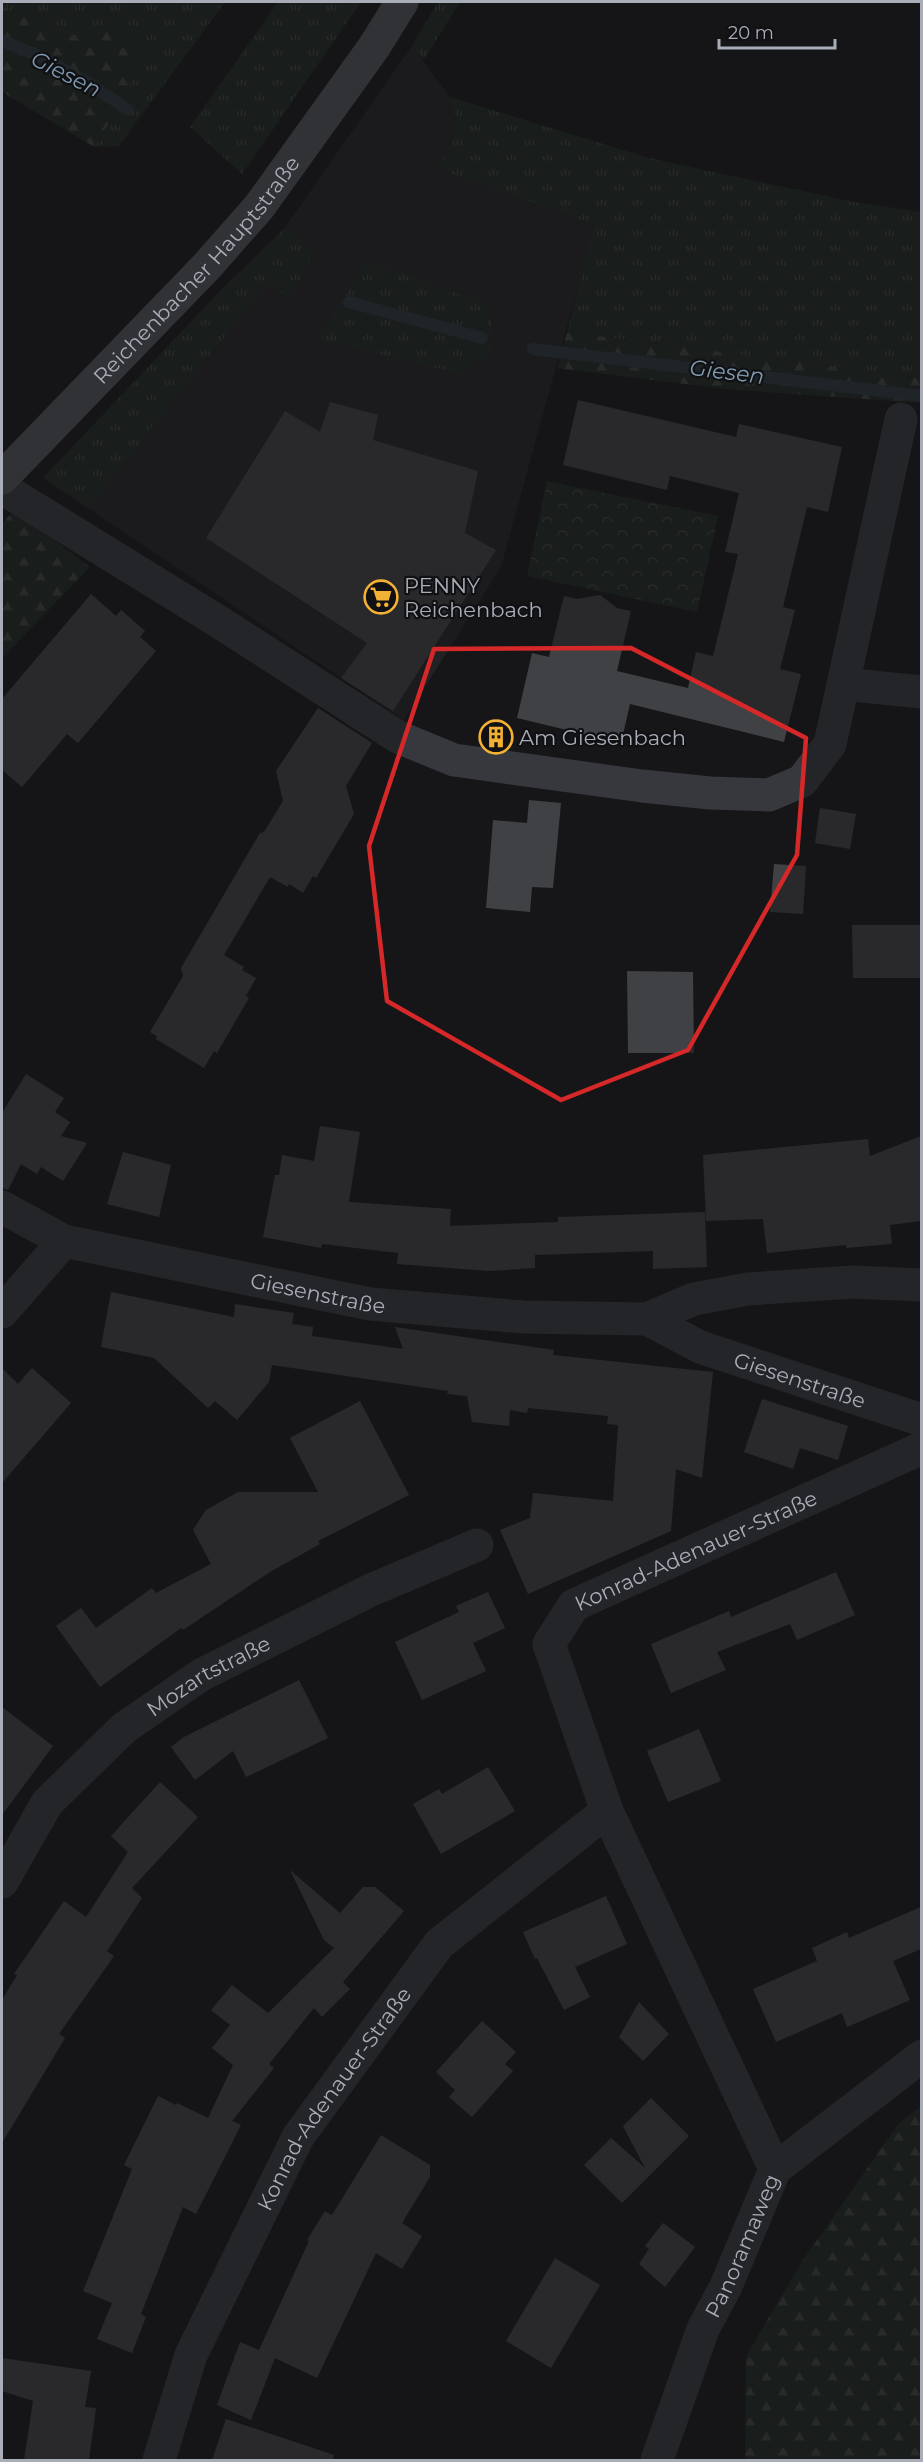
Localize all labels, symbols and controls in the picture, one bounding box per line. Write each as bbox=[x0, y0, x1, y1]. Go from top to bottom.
scale bar bbox=[719, 12, 834, 50]
text: 20 m bbox=[728, 22, 774, 44]
water label: Giesen bbox=[26, 45, 106, 103]
street label: Reichenbacher Hauptstraße bbox=[88, 151, 304, 389]
water label: Giesen bbox=[688, 354, 766, 390]
place label: PENNY Reichenbach bbox=[404, 573, 543, 622]
supermarket icon: PENNY Reichenbach bbox=[363, 579, 399, 615]
building icon: Am Giesenbach bbox=[478, 719, 514, 755]
place label: Am Giesenbach bbox=[519, 725, 686, 750]
street label: Giesenstraße bbox=[248, 1267, 386, 1318]
street label: Giesenstraße bbox=[731, 1347, 869, 1413]
street label: Konrad-Adenauer-Straße bbox=[571, 1485, 821, 1616]
street label: Mozartstraße bbox=[142, 1630, 274, 1721]
street label: Konrad-Adenauer-Straße bbox=[251, 1982, 416, 2214]
street label: Panoramaweg bbox=[699, 2170, 784, 2322]

